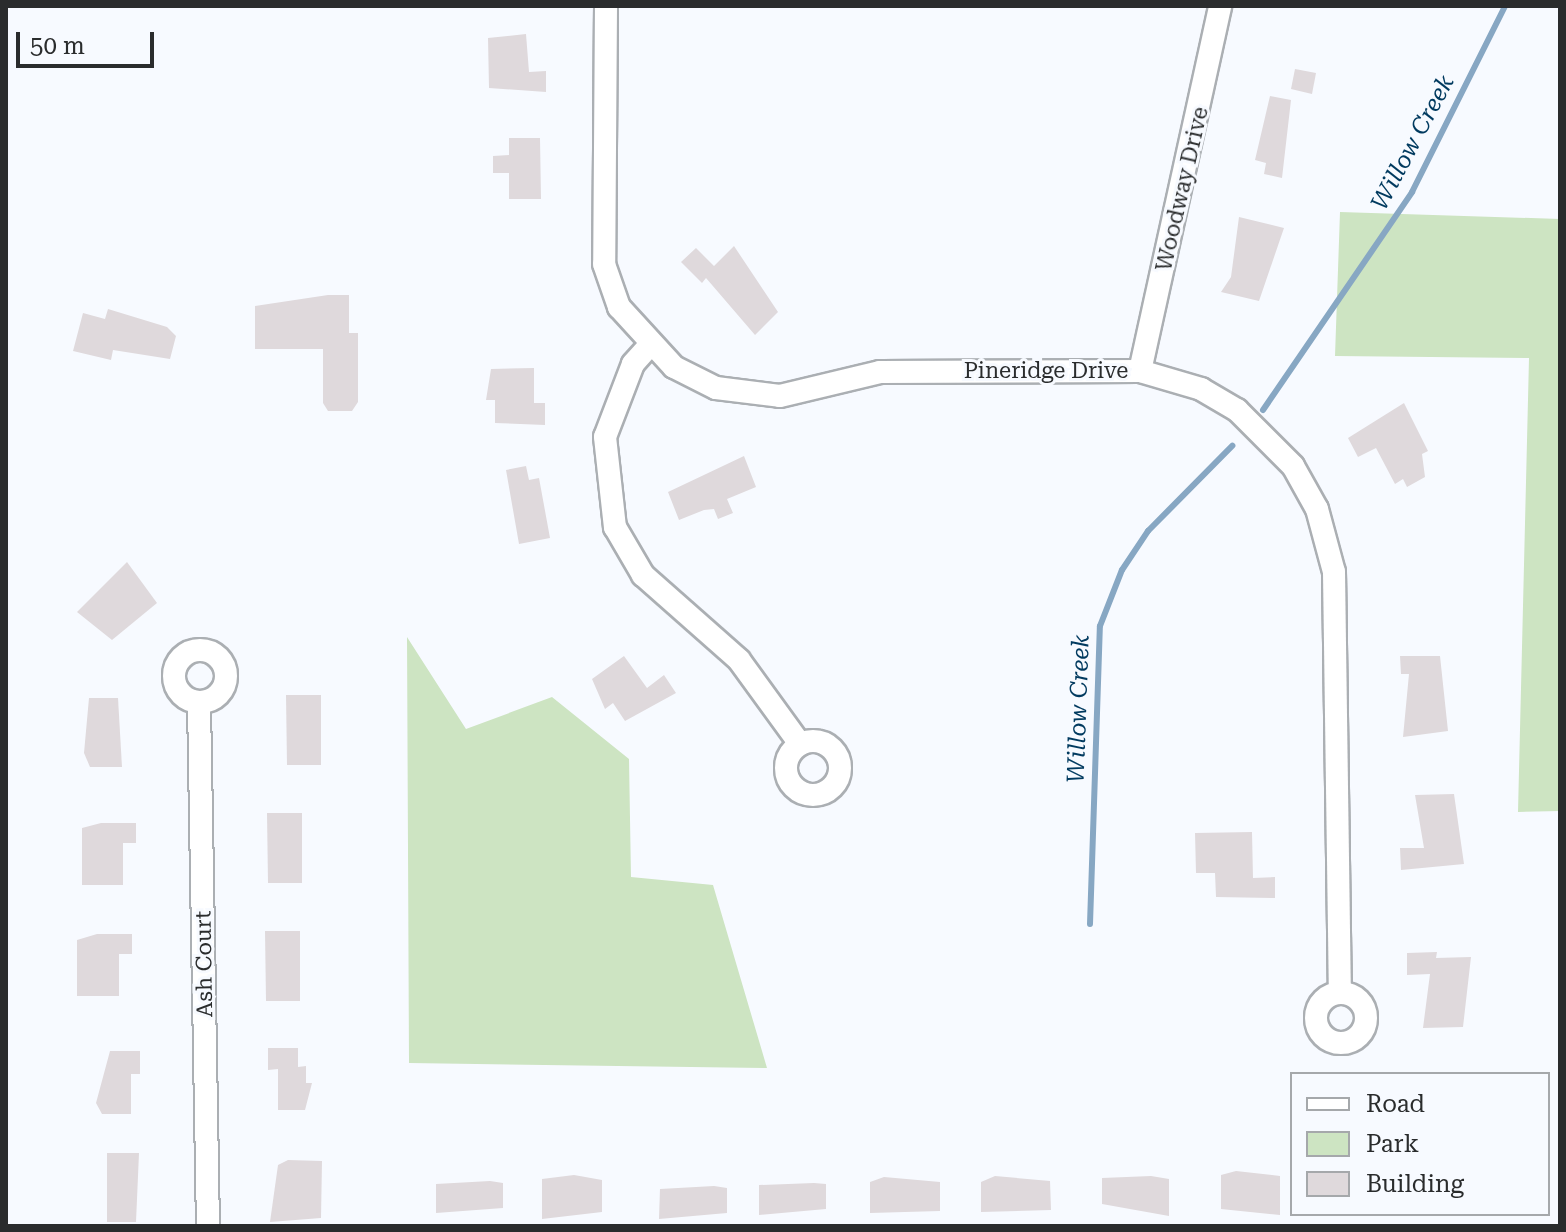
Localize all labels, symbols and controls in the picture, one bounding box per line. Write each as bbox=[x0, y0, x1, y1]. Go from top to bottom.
scale bar bbox=[20, 16, 158, 66]
text: 50 m bbox=[30, 32, 85, 60]
water label: Willow Creek bbox=[1365, 71, 1461, 215]
street label: Woodway Drive bbox=[1150, 104, 1214, 274]
street label: Pineridge Drive bbox=[964, 358, 1128, 384]
water label: Willow Creek bbox=[1062, 634, 1096, 784]
street label: Ash Court bbox=[190, 911, 218, 1017]
legend bbox=[1290, 1072, 1550, 1216]
text: Road bbox=[1366, 1090, 1425, 1118]
text: Park bbox=[1366, 1130, 1419, 1158]
text: Building bbox=[1366, 1170, 1464, 1198]

